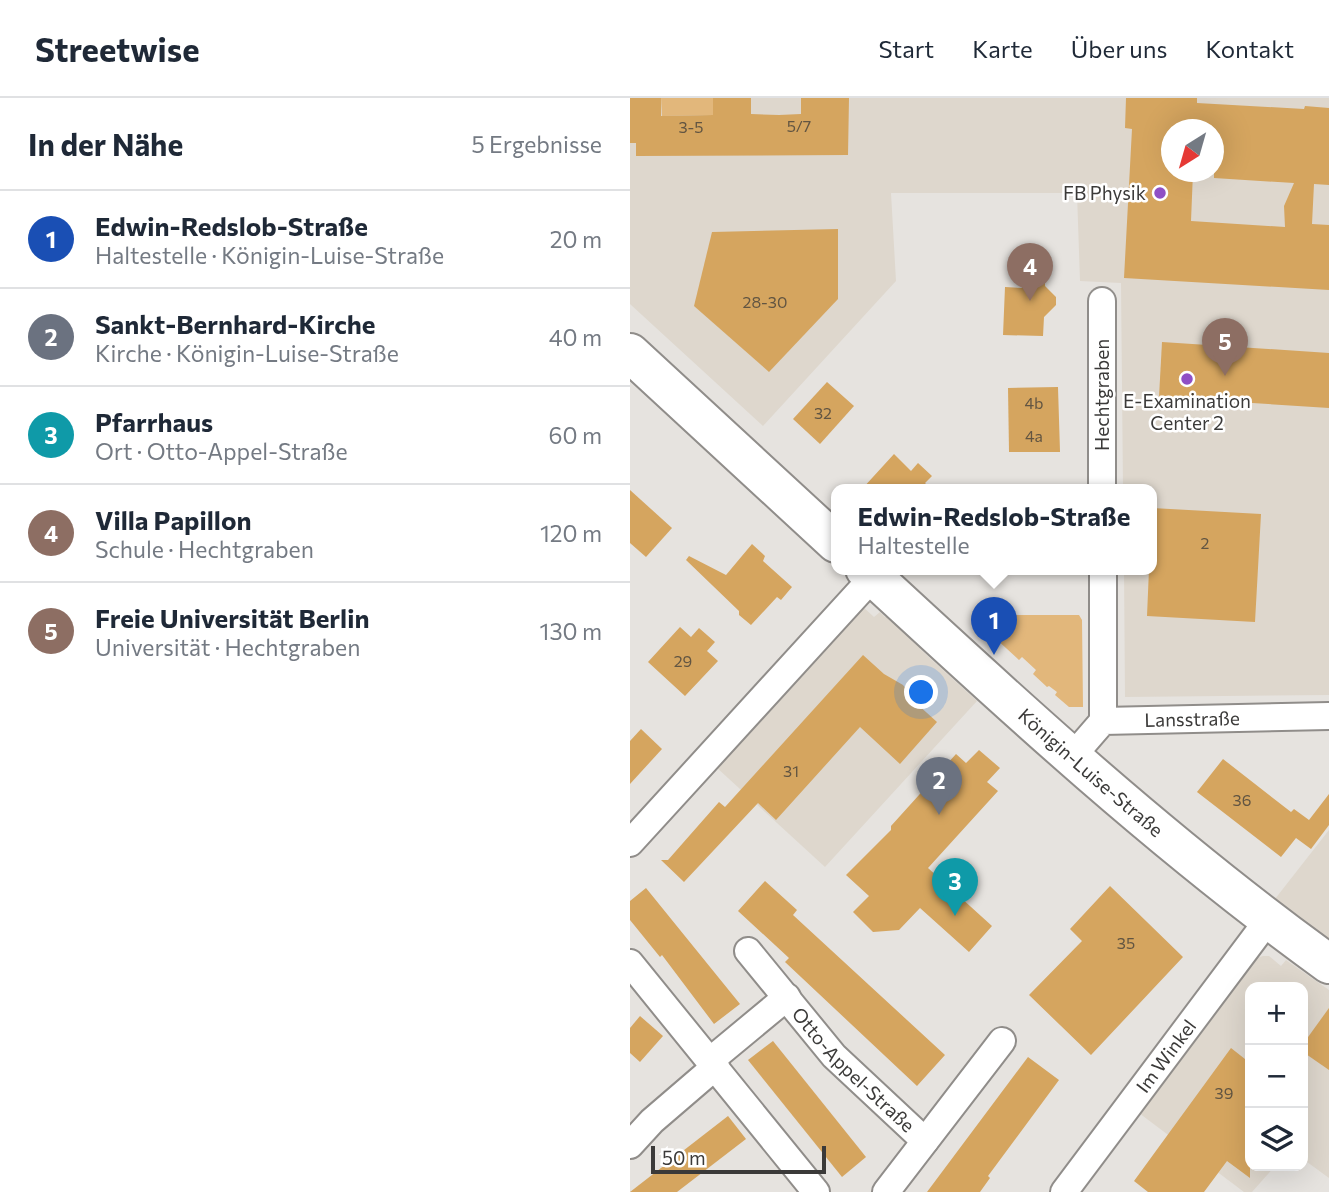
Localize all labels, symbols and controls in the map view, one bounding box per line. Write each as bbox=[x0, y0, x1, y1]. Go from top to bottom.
text: Streetwise bbox=[35, 28, 200, 69]
text: Start bbox=[879, 34, 934, 63]
text: Karte bbox=[972, 34, 1033, 63]
text: Über uns bbox=[1071, 34, 1167, 63]
text: Kontakt bbox=[1205, 34, 1294, 63]
house number: 5/7 bbox=[787, 116, 811, 135]
house number: 3-5 bbox=[678, 117, 704, 136]
north arrow bbox=[1161, 119, 1224, 182]
text: In der Nähe bbox=[28, 125, 183, 162]
text: 5 Ergebnisse bbox=[471, 130, 602, 158]
place label: FB Physik bbox=[1063, 181, 1146, 204]
marker: FB Physik bbox=[1152, 185, 1168, 201]
text: Edwin-Redslob-Straße bbox=[95, 210, 368, 241]
text: 1 bbox=[46, 225, 56, 253]
text: 20 m bbox=[550, 225, 602, 253]
text: Haltestelle · Königin-Luise-Straße bbox=[95, 241, 444, 269]
pin: 4 bbox=[1007, 243, 1053, 301]
house number: 28-30 bbox=[743, 292, 787, 311]
text: Sankt-Bernhard-Kirche bbox=[95, 308, 376, 339]
pin: 5 bbox=[1202, 318, 1248, 376]
text: 2 bbox=[44, 323, 58, 351]
text: 40 m bbox=[549, 323, 602, 351]
text: Kirche · Königin-Luise-Straße bbox=[95, 339, 399, 367]
street label: Hechtgraben bbox=[1090, 339, 1113, 451]
marker: E-Examination Center 2 bbox=[1179, 371, 1195, 387]
place label: E-Examination Center 2 bbox=[1123, 389, 1251, 434]
house number: 4b bbox=[1024, 393, 1044, 412]
house number: 32 bbox=[814, 403, 832, 422]
text: Pfarrhaus bbox=[95, 406, 213, 437]
text: 3 bbox=[44, 421, 58, 449]
text: 60 m bbox=[549, 421, 602, 449]
house number: 4a bbox=[1025, 426, 1043, 445]
text: Ort · Otto-Appel-Straße bbox=[95, 437, 348, 465]
popup bbox=[831, 484, 1157, 575]
text: Edwin-Redslob-Straße bbox=[858, 500, 1130, 531]
text: Villa Papillon bbox=[95, 504, 252, 535]
text: 4 bbox=[44, 519, 58, 547]
text: 120 m bbox=[540, 519, 602, 547]
text: Haltestelle bbox=[858, 531, 970, 559]
house number: 2 bbox=[1201, 533, 1210, 552]
text: Schule · Hechtgraben bbox=[95, 535, 314, 563]
pin: 1 bbox=[971, 597, 1017, 655]
text: Freie Universität Berlin bbox=[95, 602, 369, 633]
text: 5 bbox=[44, 617, 58, 645]
text: 130 m bbox=[540, 617, 602, 645]
text: Universität · Hechtgraben bbox=[95, 633, 360, 661]
house number: 29 bbox=[674, 651, 692, 670]
your location bbox=[904, 675, 938, 709]
street label: Königin-Luise-Straße bbox=[1014, 703, 1168, 841]
street label: Lansstraße bbox=[1144, 706, 1240, 731]
pin: 2 bbox=[916, 757, 962, 815]
house number: 31 bbox=[783, 761, 799, 780]
house number: 36 bbox=[1233, 790, 1251, 809]
pin: 3 bbox=[932, 858, 978, 916]
house number: 35 bbox=[1117, 933, 1135, 952]
map controls bbox=[1245, 982, 1308, 1171]
button: + bbox=[1245, 982, 1308, 1045]
street label: Otto-Appel-Straße bbox=[788, 1002, 920, 1137]
street label: Im Winkel bbox=[1131, 1015, 1200, 1097]
button: − bbox=[1245, 1045, 1308, 1108]
house number: 39 bbox=[1215, 1083, 1233, 1102]
button: layers bbox=[1245, 1108, 1308, 1171]
scale bar bbox=[651, 1143, 826, 1175]
text: 50 m bbox=[662, 1146, 706, 1169]

